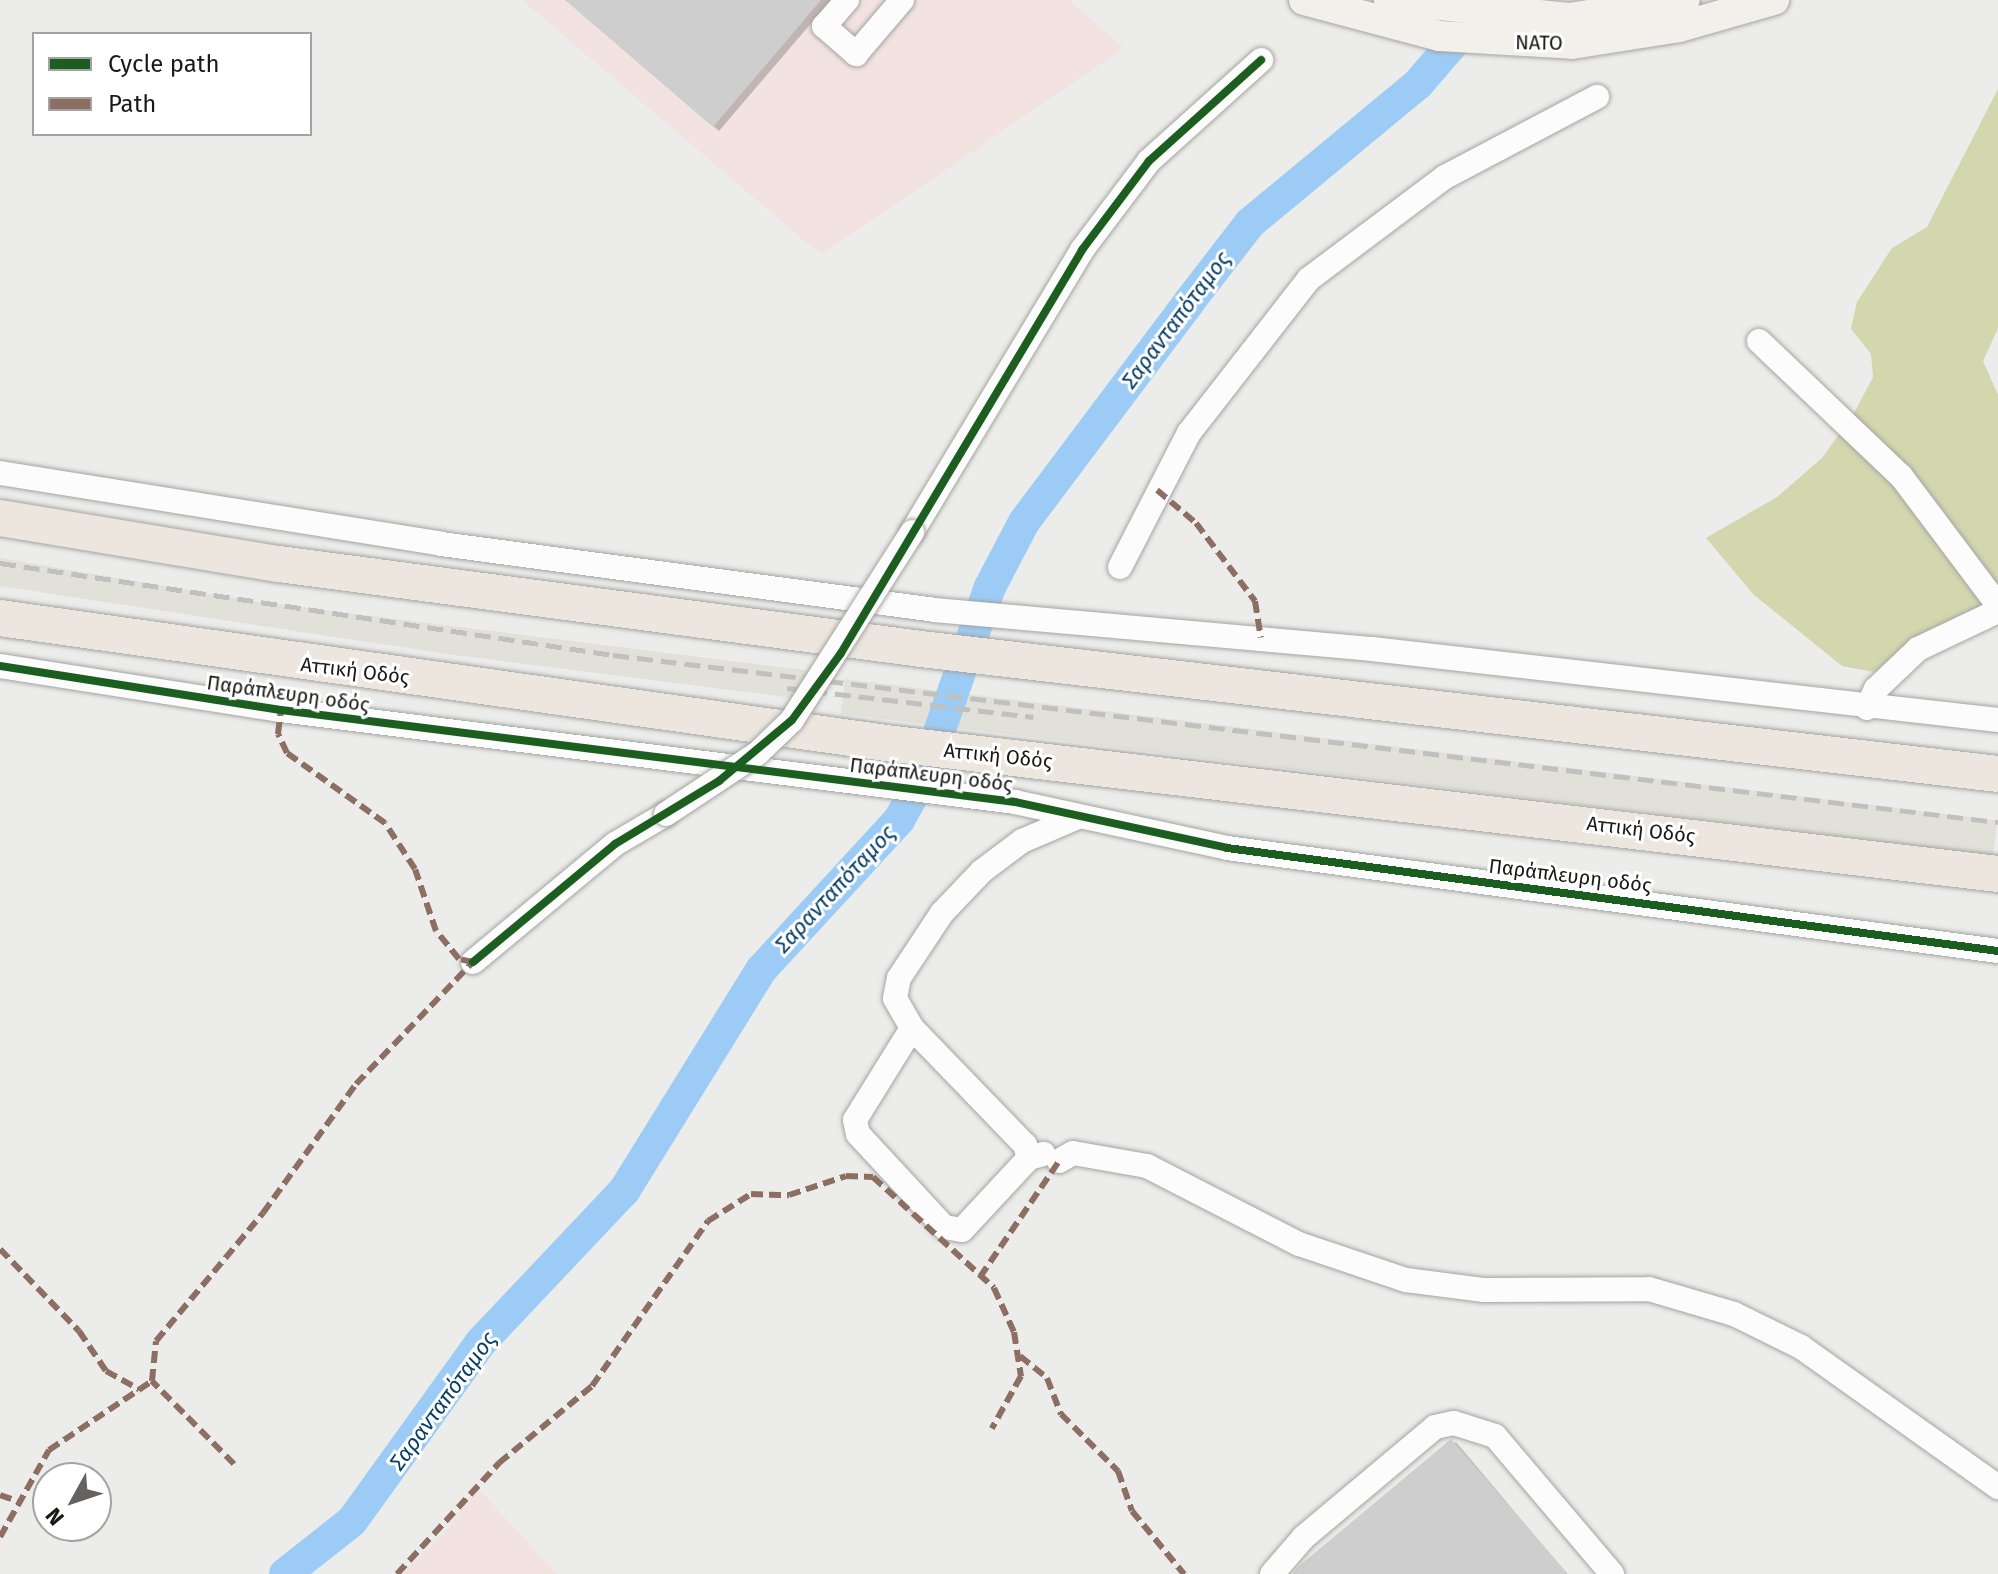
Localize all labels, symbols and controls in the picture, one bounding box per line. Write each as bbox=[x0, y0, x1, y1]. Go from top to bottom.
street label: ΝΑΤΟ bbox=[1515, 31, 1563, 55]
legend bbox=[32, 32, 312, 136]
text: Cycle path bbox=[108, 50, 220, 78]
text: Path bbox=[108, 90, 156, 118]
water label: Σαρανταπόταμος bbox=[1116, 246, 1236, 394]
street label: Αττική Οδός bbox=[299, 652, 411, 690]
street label: Παράπλευρη οδός bbox=[205, 671, 371, 717]
street label: Αττική Οδός bbox=[943, 738, 1053, 774]
street label: Παράπλευρη οδός bbox=[848, 753, 1014, 797]
street label: Αττική Οδός bbox=[1585, 811, 1697, 849]
water label: Σαρανταπόταμος bbox=[769, 820, 901, 958]
street label: Παράπλευρη οδός bbox=[1487, 854, 1653, 898]
water label: Σαρανταπόταμος bbox=[384, 1327, 502, 1475]
north arrow bbox=[32, 1462, 112, 1542]
text: N bbox=[40, 1502, 70, 1531]

